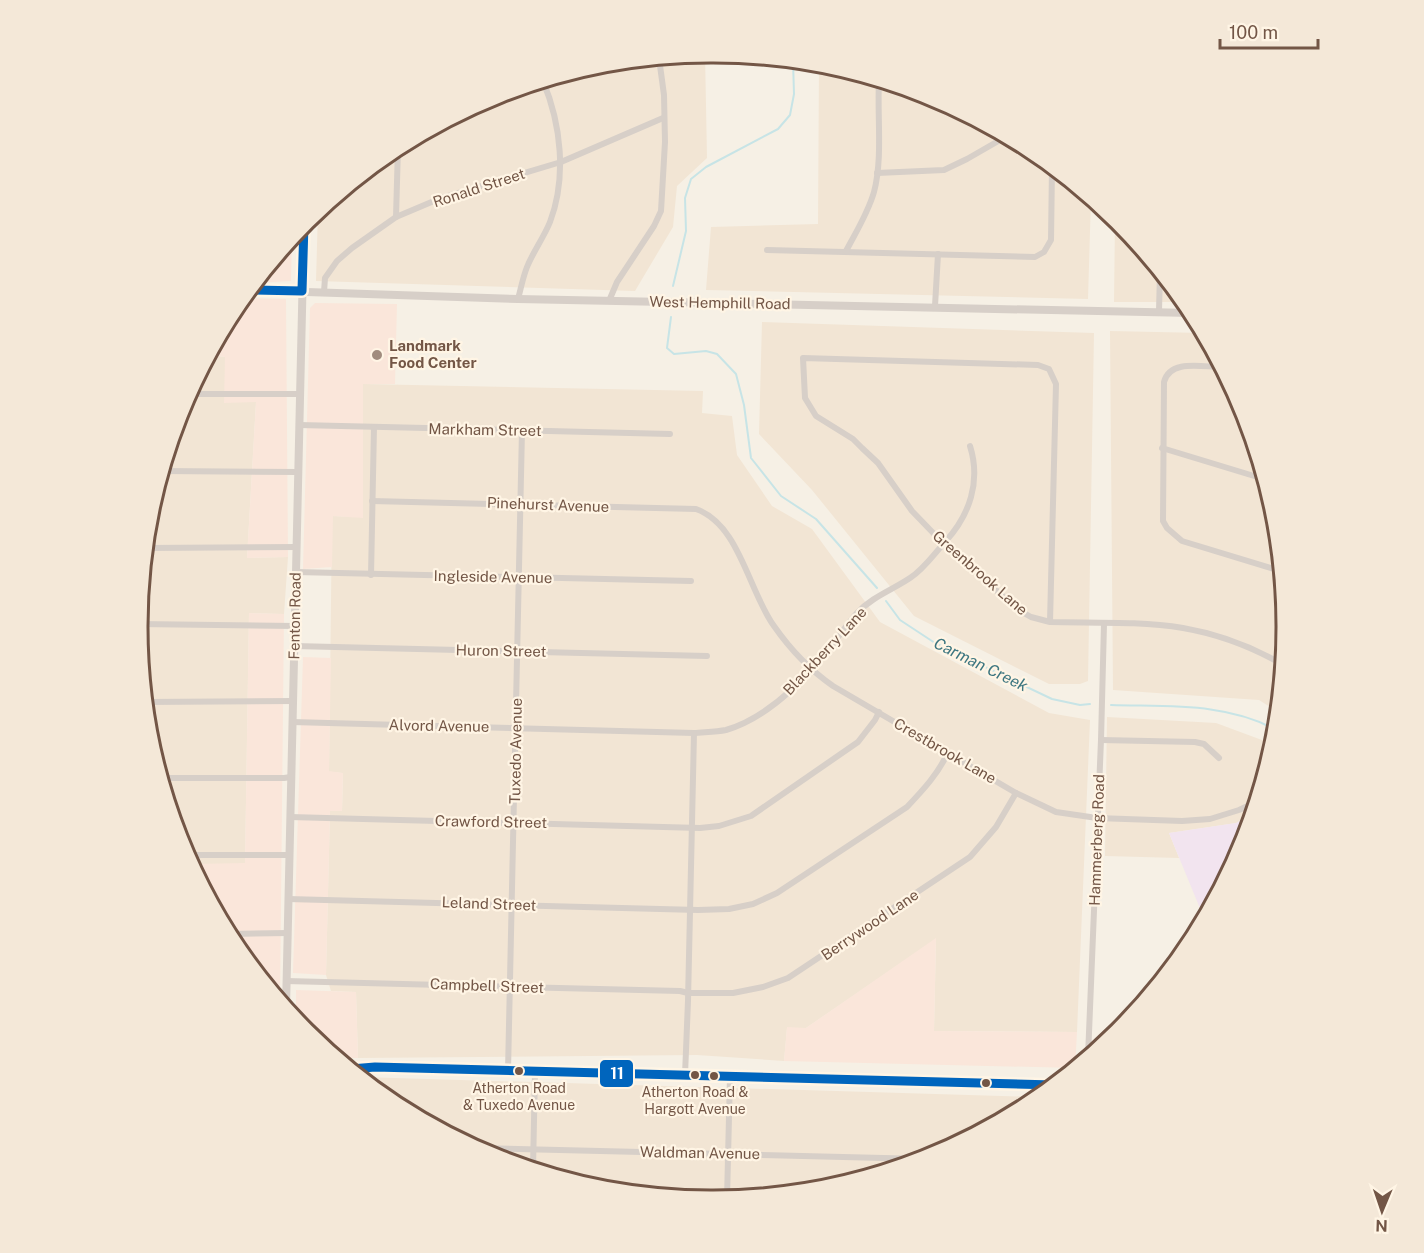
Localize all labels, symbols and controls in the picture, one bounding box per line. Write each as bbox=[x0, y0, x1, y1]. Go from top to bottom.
scale bar bbox=[1220, 12, 1318, 50]
text: 100 m bbox=[1229, 22, 1278, 43]
street label: Ronald Street bbox=[431, 165, 527, 210]
street label: West Hemphill Road bbox=[649, 293, 791, 312]
place label: Landmark Food Center bbox=[389, 337, 477, 371]
marker: Landmark Food Center bbox=[370, 348, 384, 362]
street label: Markham Street bbox=[428, 420, 542, 439]
street label: Pinehurst Avenue bbox=[487, 494, 609, 515]
street label: Greenbrook Lane bbox=[929, 527, 1031, 618]
street label: Ingleside Avenue bbox=[434, 567, 552, 586]
street label: Fenton Road bbox=[285, 572, 304, 660]
street label: Blackberry Lane bbox=[779, 603, 870, 698]
water label: Carman Creek bbox=[931, 633, 1031, 696]
street label: Huron Street bbox=[456, 641, 547, 660]
street label: Tuxedo Avenue bbox=[506, 698, 525, 804]
street label: Crestbrook Lane bbox=[891, 714, 999, 787]
street label: Alvord Avenue bbox=[389, 716, 489, 735]
street label: Hammerberg Road bbox=[1086, 774, 1107, 906]
street label: Crawford Street bbox=[435, 812, 547, 831]
street label: Berrywood Lane bbox=[818, 886, 922, 963]
street label: Leland Street bbox=[441, 893, 537, 914]
street label: Campbell Street bbox=[430, 975, 545, 996]
line badge: 11 bbox=[599, 1059, 634, 1088]
text: 11 bbox=[610, 1064, 624, 1083]
marker: Atherton Road & Tuxedo Avenue bbox=[513, 1065, 525, 1077]
marker: Atherton Road & Hargott Avenue bbox=[689, 1069, 701, 1081]
unlabelled marker bbox=[708, 1070, 720, 1082]
unlabelled marker bbox=[980, 1077, 992, 1089]
place label: Atherton Road & Tuxedo Avenue bbox=[463, 1080, 575, 1113]
place label: Atherton Road & Hargott Avenue bbox=[641, 1084, 749, 1117]
street label: Waldman Avenue bbox=[640, 1143, 760, 1162]
north arrow bbox=[1352, 1181, 1412, 1241]
text: N bbox=[1375, 1216, 1388, 1235]

